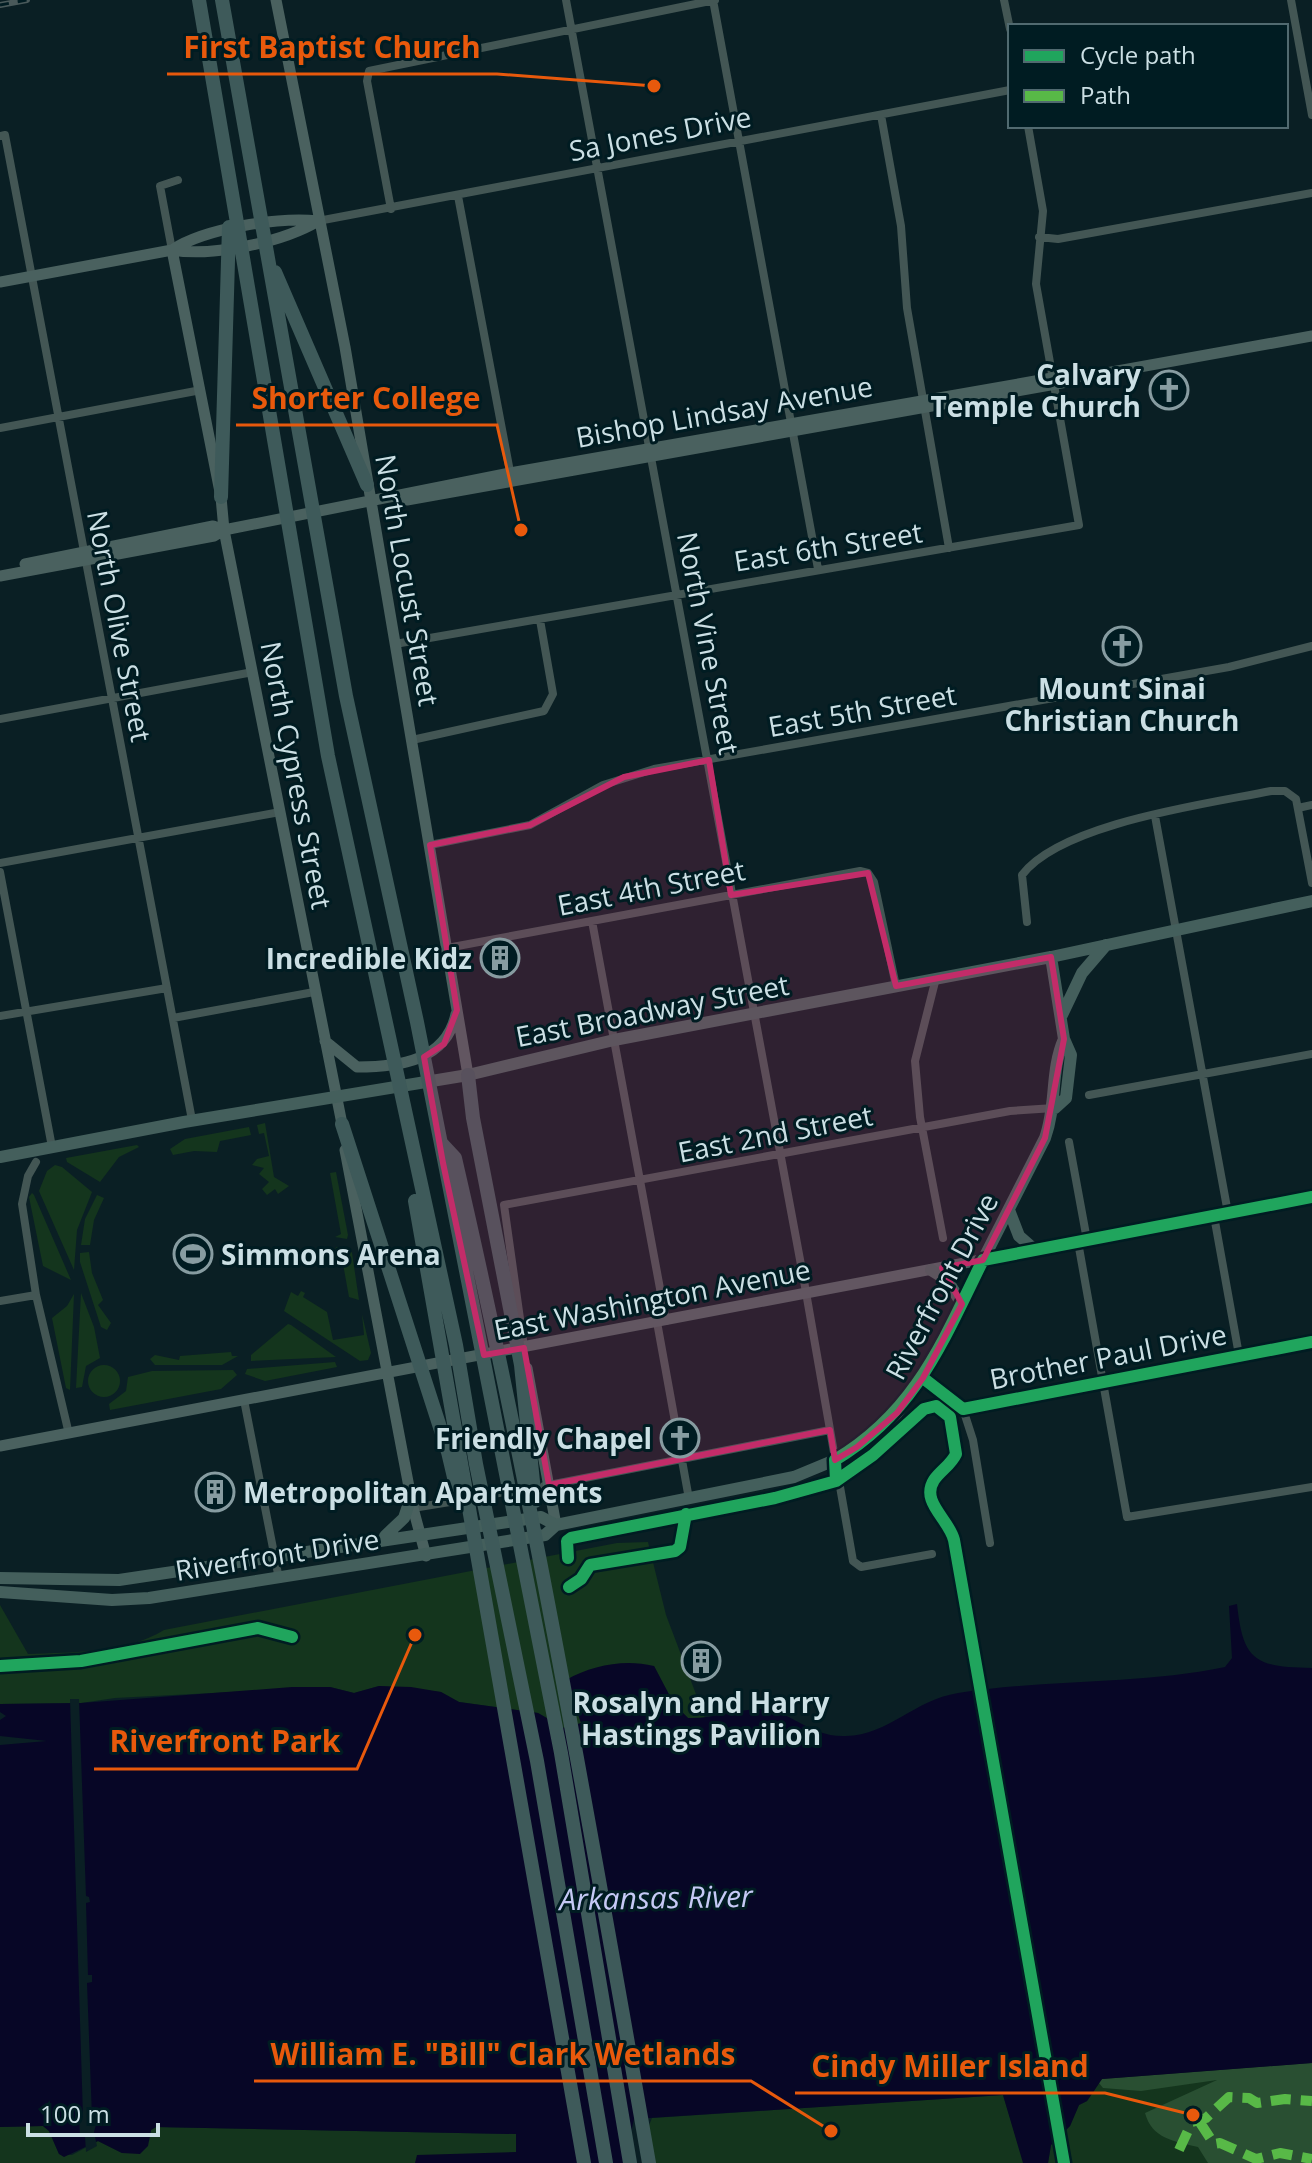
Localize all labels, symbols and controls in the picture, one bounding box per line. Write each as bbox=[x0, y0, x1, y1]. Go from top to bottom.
callout: First Baptist Church bbox=[167, 20, 497, 74]
legend bbox=[1008, 24, 1288, 128]
text: First Baptist Church bbox=[183, 26, 481, 67]
text: Cycle path bbox=[1080, 38, 1196, 71]
text: Path bbox=[1080, 78, 1131, 111]
street label: Sa Jones Drive bbox=[566, 97, 754, 169]
place label: Calvary Temple Church bbox=[931, 355, 1141, 425]
street label: Bishop Lindsay Avenue bbox=[573, 366, 875, 456]
church icon: Calvary Temple Church bbox=[1148, 369, 1190, 411]
callout: Shorter College bbox=[236, 371, 497, 425]
text: Shorter College bbox=[252, 377, 481, 418]
street label: North Locust Street bbox=[367, 451, 449, 709]
street label: North Olive Street bbox=[79, 507, 161, 745]
street label: East 6th Street bbox=[731, 512, 925, 580]
street label: North Vine Street bbox=[669, 528, 749, 758]
church icon: Mount Sinai Christian Church bbox=[1101, 625, 1143, 667]
street label: North Cypress Street bbox=[252, 638, 342, 912]
place label: Mount Sinai Christian Church bbox=[1005, 669, 1239, 739]
street label: East 5th Street bbox=[765, 675, 959, 745]
street label: East 4th Street bbox=[554, 850, 748, 924]
building icon: Incredible Kidz bbox=[479, 937, 521, 979]
place label: Incredible Kidz bbox=[266, 939, 472, 977]
street label: East Broadway Street bbox=[512, 965, 792, 1055]
street label: East 2nd Street bbox=[674, 1096, 876, 1170]
street label: Riverfront Drive bbox=[876, 1186, 1006, 1386]
sports icon: Simmons Arena bbox=[172, 1233, 214, 1275]
place label: Simmons Arena bbox=[221, 1235, 441, 1273]
street label: East Washington Avenue bbox=[490, 1250, 814, 1348]
street label: Brother Paul Drive bbox=[986, 1314, 1230, 1398]
church icon: Friendly Chapel bbox=[659, 1417, 701, 1459]
place label: Friendly Chapel bbox=[435, 1419, 652, 1457]
building icon: Metropolitan Apartments bbox=[194, 1471, 236, 1513]
place label: Metropolitan Apartments bbox=[243, 1473, 602, 1511]
street label: Riverfront Drive bbox=[172, 1519, 382, 1589]
building icon: Rosalyn and Harry Hastings Pavilion bbox=[680, 1640, 722, 1682]
place label: Rosalyn and Harry Hastings Pavilion bbox=[573, 1683, 829, 1753]
callout: Riverfront Park bbox=[94, 1715, 357, 1769]
text: Riverfront Park bbox=[110, 1720, 341, 1761]
water label: Arkansas River bbox=[557, 1875, 754, 1919]
callout: William E. "Bill" Clark Wetlands bbox=[254, 2027, 751, 2081]
text: William E. "Bill" Clark Wetlands bbox=[271, 2033, 735, 2074]
callout: Cindy Miller Island bbox=[795, 2039, 1105, 2093]
text: Cindy Miller Island bbox=[811, 2045, 1089, 2086]
scale bar bbox=[28, 2087, 158, 2137]
text: 100 m bbox=[40, 2097, 110, 2130]

